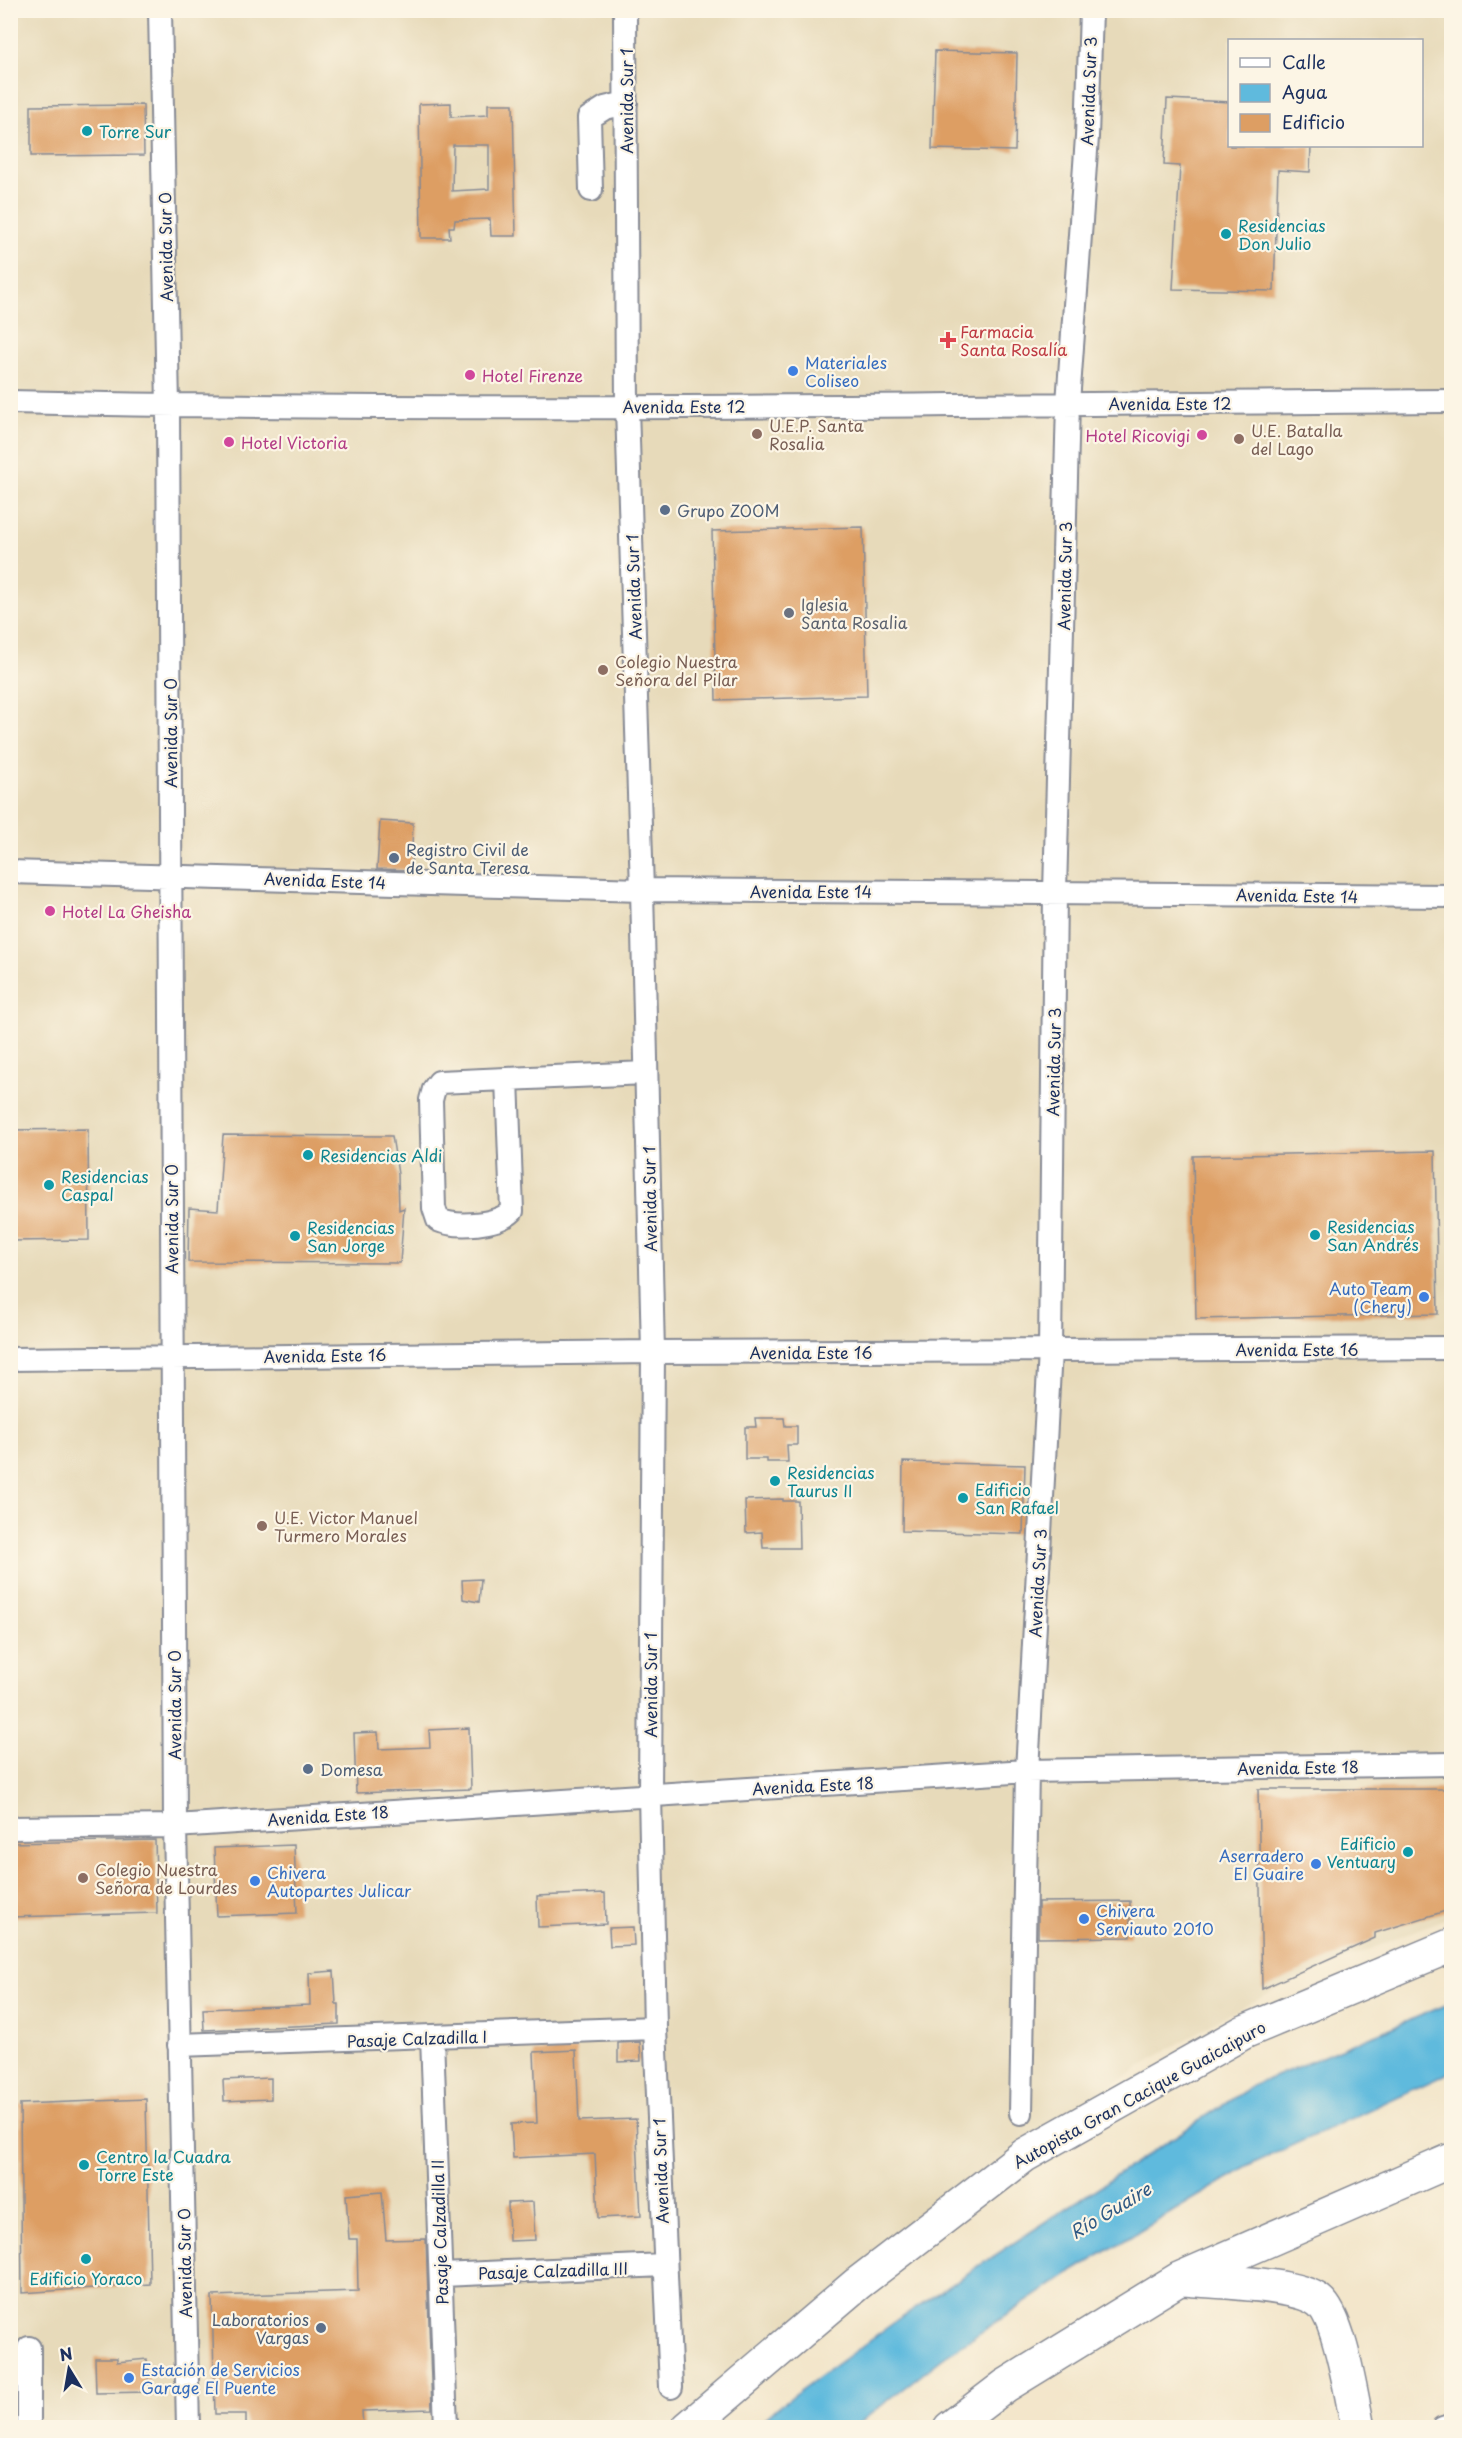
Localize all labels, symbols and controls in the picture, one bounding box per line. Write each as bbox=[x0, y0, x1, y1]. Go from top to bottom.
street label: Avenida Sur 3 bbox=[1074, 36, 1102, 146]
legend bbox=[1228, 39, 1423, 147]
street label: Avenida Sur 1 bbox=[614, 48, 638, 154]
text: Calle bbox=[1282, 48, 1326, 75]
text: Agua bbox=[1282, 78, 1328, 105]
text: Edificio bbox=[1282, 108, 1345, 135]
place label: Torre Sur bbox=[99, 119, 172, 143]
marker: Torre Sur bbox=[80, 124, 94, 138]
street label: Avenida Sur 0 bbox=[152, 192, 178, 302]
place label: Residencias Don Julio bbox=[1238, 213, 1326, 255]
marker: Residencias Don Julio bbox=[1219, 227, 1233, 241]
place label: Farmacia Santa Rosalía bbox=[960, 319, 1067, 361]
marker: Farmacia Santa Rosalía bbox=[941, 333, 955, 347]
place label: Materiales Coliseo bbox=[805, 350, 887, 392]
place label: Hotel Firenze bbox=[482, 363, 583, 387]
marker: Materiales Coliseo bbox=[786, 364, 800, 378]
marker: Hotel Firenze bbox=[463, 368, 477, 382]
street label: Avenida Este 12 bbox=[1108, 391, 1232, 415]
street label: Avenida Este 12 bbox=[622, 394, 746, 418]
place label: U.E.P. Santa Rosalia bbox=[769, 413, 864, 455]
place label: U.E. Batalla del Lago bbox=[1251, 418, 1342, 460]
place label: Hotel Ricovigi bbox=[1086, 423, 1190, 447]
marker: U.E.P. Santa Rosalia bbox=[750, 427, 764, 441]
marker: Hotel Ricovigi bbox=[1195, 428, 1209, 442]
place label: Hotel Victoria bbox=[241, 430, 348, 454]
marker: U.E. Batalla del Lago bbox=[1232, 432, 1246, 446]
marker: Hotel Victoria bbox=[222, 435, 236, 449]
place label: Grupo ZOOM bbox=[677, 498, 780, 522]
marker: Grupo ZOOM bbox=[658, 503, 672, 517]
street label: Avenida Sur 3 bbox=[1051, 521, 1077, 631]
street label: Avenida Sur 1 bbox=[619, 534, 647, 640]
place label: Iglesia Santa Rosalia bbox=[801, 592, 908, 634]
marker: Iglesia Santa Rosalia bbox=[782, 606, 796, 620]
place label: Colegio Nuestra Señora del Pilar bbox=[615, 649, 738, 691]
marker: Colegio Nuestra Señora del Pilar bbox=[596, 663, 610, 677]
street label: Avenida Sur 0 bbox=[158, 678, 182, 788]
place label: Registro Civil de de Santa Teresa bbox=[406, 837, 530, 879]
marker: Registro Civil de de Santa Teresa bbox=[387, 851, 401, 865]
street label: Avenida Este 14 bbox=[263, 866, 387, 894]
street label: Avenida Este 14 bbox=[750, 879, 872, 903]
street label: Avenida Este 14 bbox=[1236, 882, 1358, 908]
place label: Hotel La Gheisha bbox=[62, 899, 191, 923]
marker: Hotel La Gheisha bbox=[43, 904, 57, 918]
street label: Avenida Sur 3 bbox=[1040, 1007, 1066, 1117]
place label: Residencias Aldi bbox=[320, 1143, 442, 1167]
street label: Avenida Sur 1 bbox=[636, 1146, 662, 1252]
marker: Residencias Aldi bbox=[301, 1148, 315, 1162]
place label: Residencias Caspal bbox=[61, 1164, 149, 1206]
street label: Avenida Sur 0 bbox=[159, 1164, 183, 1274]
marker: Residencias Caspal bbox=[42, 1178, 56, 1192]
place label: Residencias San Andrés bbox=[1327, 1214, 1419, 1256]
place label: Residencias San Jorge bbox=[307, 1215, 395, 1257]
marker: Residencias San Andrés bbox=[1308, 1228, 1322, 1242]
marker: Residencias San Jorge bbox=[288, 1229, 302, 1243]
place label: Auto Team (Chery) bbox=[1329, 1276, 1412, 1318]
marker: Auto Team (Chery) bbox=[1417, 1290, 1431, 1304]
street label: Avenida Este 16 bbox=[1236, 1337, 1358, 1361]
street label: Avenida Este 16 bbox=[750, 1340, 872, 1364]
street label: Avenida Este 16 bbox=[263, 1342, 387, 1368]
place label: Residencias Taurus II bbox=[787, 1460, 875, 1502]
marker: Residencias Taurus II bbox=[768, 1474, 782, 1488]
place label: Edificio San Rafael bbox=[975, 1477, 1059, 1519]
marker: Edificio San Rafael bbox=[956, 1491, 970, 1505]
place label: U.E. Victor Manuel Turmero Morales bbox=[274, 1505, 418, 1547]
marker: U.E. Victor Manuel Turmero Morales bbox=[255, 1519, 269, 1533]
street label: Avenida Sur 3 bbox=[1022, 1528, 1052, 1638]
street label: Avenida Sur 1 bbox=[638, 1632, 662, 1738]
street label: Avenida Sur 0 bbox=[162, 1650, 186, 1760]
street label: Avenida Este 18 bbox=[1237, 1754, 1359, 1780]
place label: Domesa bbox=[320, 1757, 383, 1781]
marker: Domesa bbox=[301, 1762, 315, 1776]
street label: Avenida Este 18 bbox=[752, 1770, 874, 1800]
street label: Avenida Este 18 bbox=[266, 1799, 390, 1831]
place label: Edificio Ventuary bbox=[1327, 1831, 1396, 1873]
place label: Aserradero El Guaire bbox=[1219, 1843, 1304, 1885]
marker: Edificio Ventuary bbox=[1401, 1845, 1415, 1859]
place label: Colegio Nuestra Señora de Lourdes bbox=[95, 1857, 237, 1899]
marker: Aserradero El Guaire bbox=[1309, 1857, 1323, 1871]
place label: Chivera Autopartes Julicar bbox=[267, 1860, 412, 1902]
marker: Colegio Nuestra Señora de Lourdes bbox=[76, 1871, 90, 1885]
marker: Chivera Autopartes Julicar bbox=[248, 1874, 262, 1888]
place label: Chivera Serviauto 2010 bbox=[1096, 1898, 1214, 1940]
marker: Chivera Serviauto 2010 bbox=[1077, 1912, 1091, 1926]
street label: Autopista Gran Cacique Guaicaipuro bbox=[1008, 2014, 1270, 2174]
street label: Pasaje Calzadilla I bbox=[346, 2024, 488, 2052]
street label: Avenida Sur 1 bbox=[646, 2118, 674, 2224]
place label: Centro la Cuadra Torre Este bbox=[96, 2144, 232, 2186]
marker: Centro la Cuadra Torre Este bbox=[77, 2158, 91, 2172]
street label: Pasaje Calzadilla II bbox=[424, 2159, 454, 2305]
water label: Río Guaire bbox=[1064, 2174, 1157, 2245]
street label: Avenida Sur 0 bbox=[171, 2208, 197, 2318]
marker: Edificio Yoraco bbox=[79, 2252, 93, 2266]
street label: Pasaje Calzadilla III bbox=[477, 2255, 629, 2285]
place label: Edificio Yoraco bbox=[30, 2266, 143, 2290]
place label: Laboratorios Vargas bbox=[212, 2307, 309, 2349]
marker: Laboratorios Vargas bbox=[314, 2321, 328, 2335]
north arrow bbox=[39, 2339, 99, 2399]
text: N bbox=[57, 2340, 74, 2366]
place label: Estación de Servicios Garage El Puente bbox=[141, 2357, 300, 2399]
marker: Estación de Servicios Garage El Puente bbox=[122, 2371, 136, 2385]

